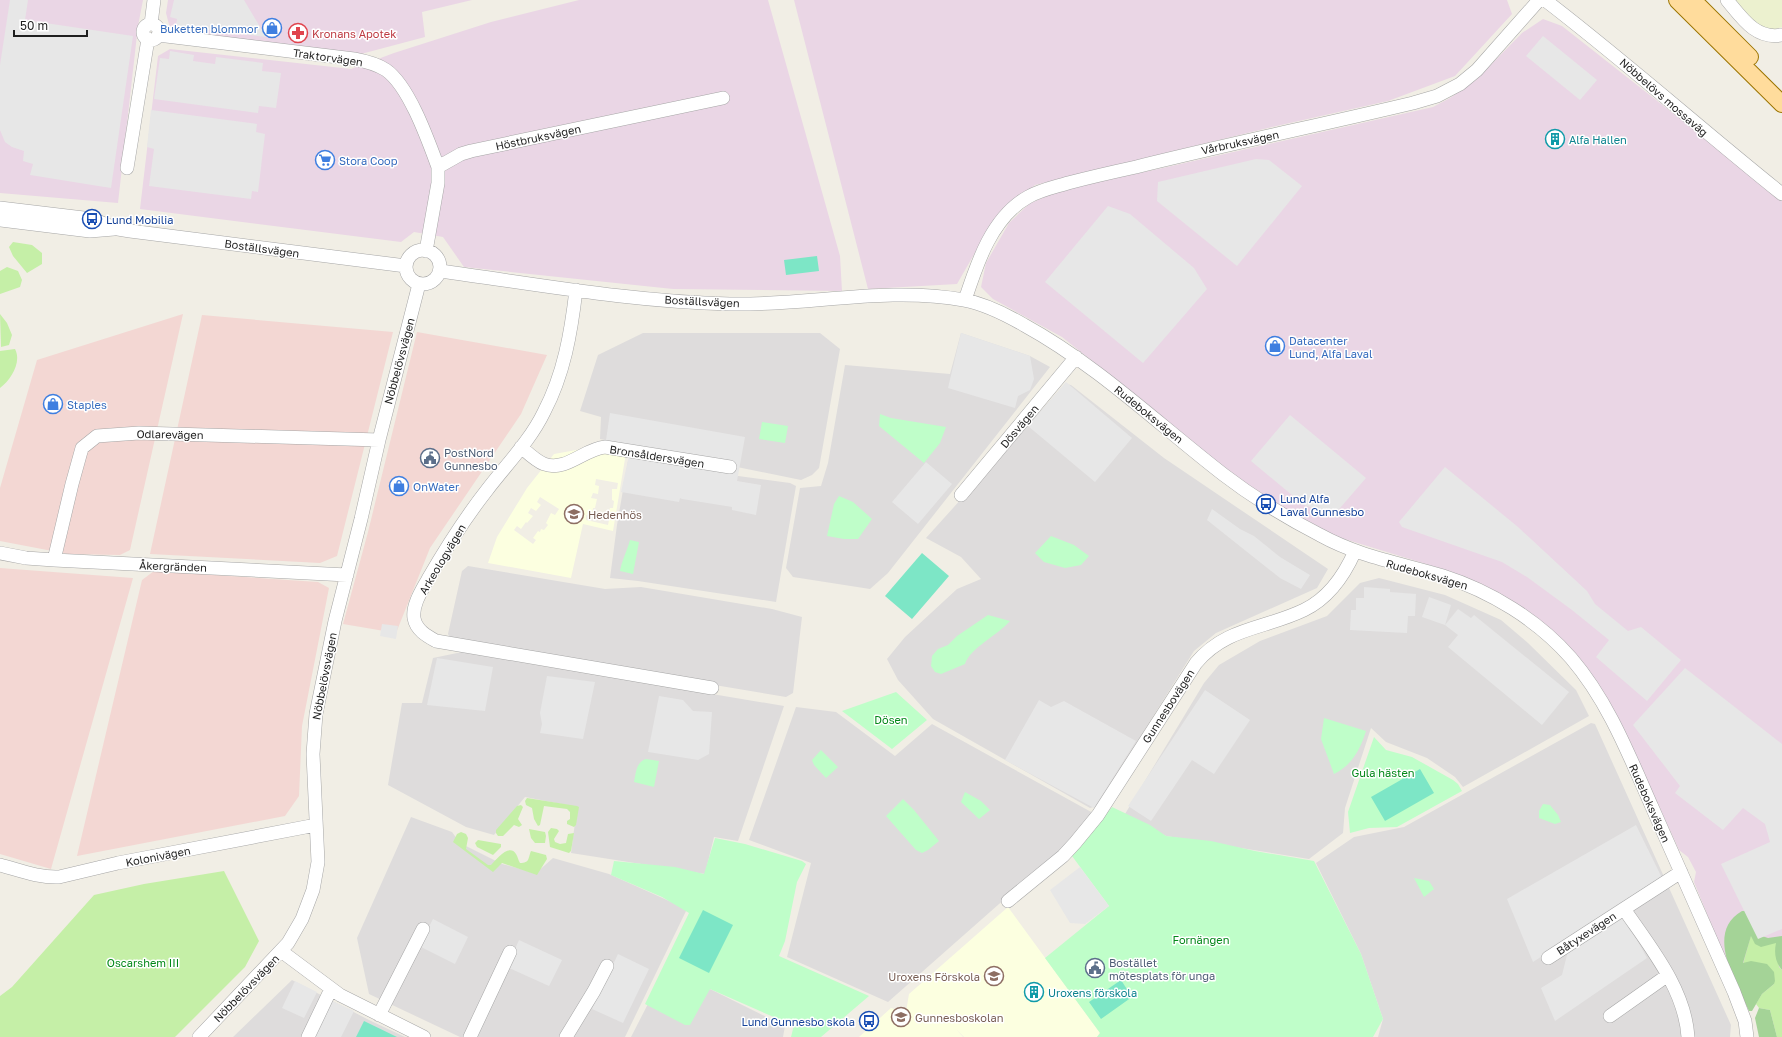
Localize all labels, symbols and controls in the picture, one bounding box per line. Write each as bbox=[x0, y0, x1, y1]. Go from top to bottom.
scale bar bbox=[14, 12, 87, 38]
shop icon: Buketten blommor bbox=[261, 17, 283, 39]
text: 50 m bbox=[20, 18, 48, 33]
place label: Buketten blommor bbox=[160, 22, 259, 35]
pharmacy icon: Kronans Apotek bbox=[287, 22, 309, 44]
place label: Kronans Apotek bbox=[312, 27, 396, 40]
street label: Traktorvägen bbox=[292, 46, 364, 68]
street label: Nöbbelövs mossaväg bbox=[1617, 55, 1711, 139]
street label: Höstbruksvägen bbox=[494, 122, 582, 152]
street label: Vårbruksvägen bbox=[1200, 127, 1280, 157]
building icon: Alfa Hallen bbox=[1544, 128, 1566, 150]
place label: Alfa Hallen bbox=[1569, 133, 1627, 146]
supermarket icon: Stora Coop bbox=[314, 149, 336, 171]
place label: Stora Coop bbox=[339, 154, 398, 167]
bus stop icon: Lund Mobilia bbox=[81, 208, 103, 230]
place label: Lund Mobilia bbox=[106, 213, 173, 226]
street label: Boställsvägen bbox=[224, 236, 300, 260]
street label: Boställsvägen bbox=[664, 293, 740, 309]
street label: Nöbbelövsvägen bbox=[381, 316, 417, 406]
place label: Datacenter Lund, Alfa Laval bbox=[1289, 334, 1373, 360]
shop icon: Datacenter Lund, Alfa Laval bbox=[1264, 335, 1286, 357]
street label: Rudeboksvägen bbox=[1112, 382, 1186, 446]
shop icon: Staples bbox=[42, 393, 64, 415]
place label: Staples bbox=[67, 398, 107, 411]
street label: Dösvägen bbox=[997, 402, 1041, 450]
street label: Odlarevägen bbox=[136, 427, 204, 441]
street label: Bronsåldersvägen bbox=[609, 442, 705, 470]
place label: PostNord Gunnesbo bbox=[444, 446, 498, 472]
public building icon: PostNord Gunnesbo bbox=[419, 447, 441, 469]
shop icon: OnWater bbox=[388, 475, 410, 497]
place label: OnWater bbox=[413, 480, 460, 493]
place label: Lund Alfa Laval Gunnesbo bbox=[1280, 492, 1365, 518]
bus stop icon: Lund Alfa Laval Gunnesbo bbox=[1255, 493, 1277, 515]
school or university icon: Hedenhös bbox=[563, 503, 585, 525]
place label: Hedenhös bbox=[588, 508, 642, 521]
street label: Arkeologvägen bbox=[416, 522, 468, 596]
street label: Rudeboksvägen bbox=[1385, 556, 1469, 592]
street label: Åkergränden bbox=[139, 558, 207, 574]
street label: Nöbbelövsvägen bbox=[309, 631, 339, 721]
street label: Gunnesbovägen bbox=[1139, 667, 1197, 745]
park label: Dösen bbox=[874, 713, 908, 726]
street label: Rudeboksvägen bbox=[1627, 762, 1673, 844]
park label: Gula hästen bbox=[1351, 766, 1415, 779]
street label: Kolonivägen bbox=[124, 843, 192, 869]
street label: Båtyxevägen bbox=[1554, 909, 1618, 957]
park label: Fornängen bbox=[1173, 933, 1229, 946]
street label: Nöbbelövsvägen bbox=[211, 952, 281, 1024]
park label: Oscarshem III bbox=[107, 956, 179, 969]
place label: Bostället mötesplats för unga bbox=[1109, 956, 1215, 982]
public building icon: Bostället mötesplats för unga bbox=[1084, 957, 1106, 979]
school or university icon: Uroxens Förskola bbox=[983, 965, 1005, 987]
place label: Uroxens Förskola bbox=[888, 970, 980, 983]
building icon: Uroxens förskola bbox=[1023, 981, 1045, 1003]
place label: Uroxens förskola bbox=[1048, 986, 1137, 999]
school or university icon: Gunnesboskolan bbox=[890, 1006, 912, 1028]
bus stop icon: Lund Gunnesbo skola bbox=[858, 1010, 880, 1032]
place label: Gunnesboskolan bbox=[915, 1011, 1003, 1024]
place label: Lund Gunnesbo skola bbox=[742, 1015, 855, 1028]

